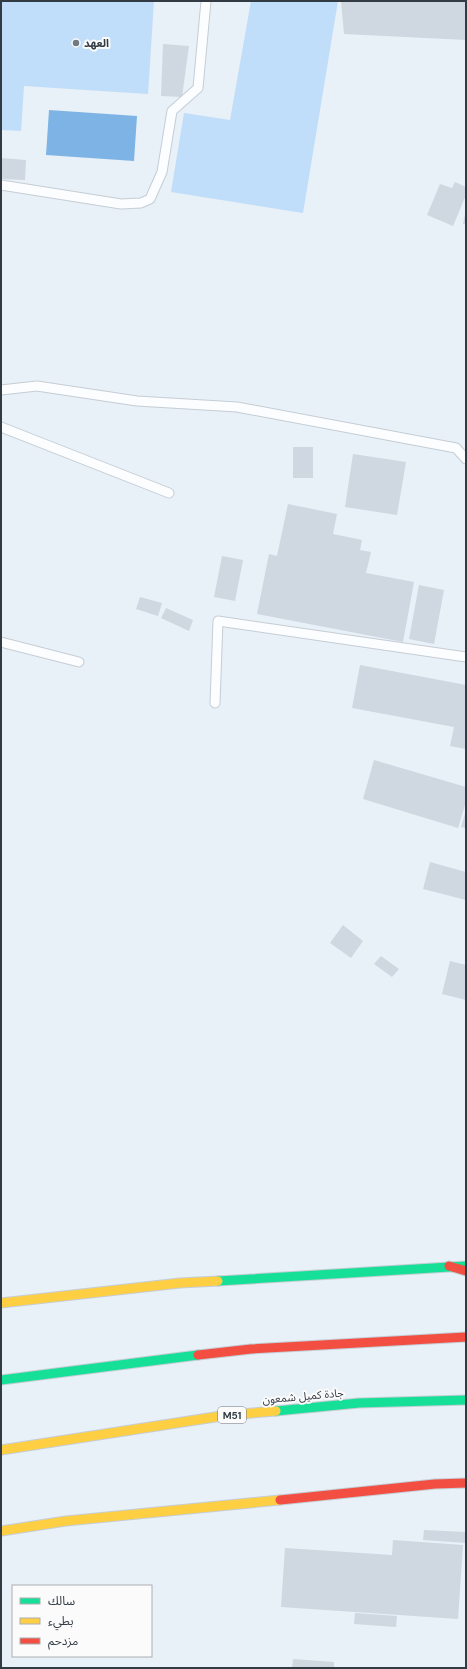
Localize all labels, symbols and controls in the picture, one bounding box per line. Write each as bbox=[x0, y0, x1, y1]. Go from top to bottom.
place label: العهد bbox=[84, 36, 109, 50]
marker: العهد bbox=[71, 38, 81, 48]
street label: جادة كميل شمعون bbox=[262, 1385, 345, 1407]
road number: M51 bbox=[218, 1407, 246, 1423]
legend bbox=[12, 1585, 152, 1657]
text: سالك bbox=[48, 1593, 75, 1609]
text: بطيء bbox=[48, 1613, 74, 1631]
text: مزدحم bbox=[48, 1633, 78, 1650]

